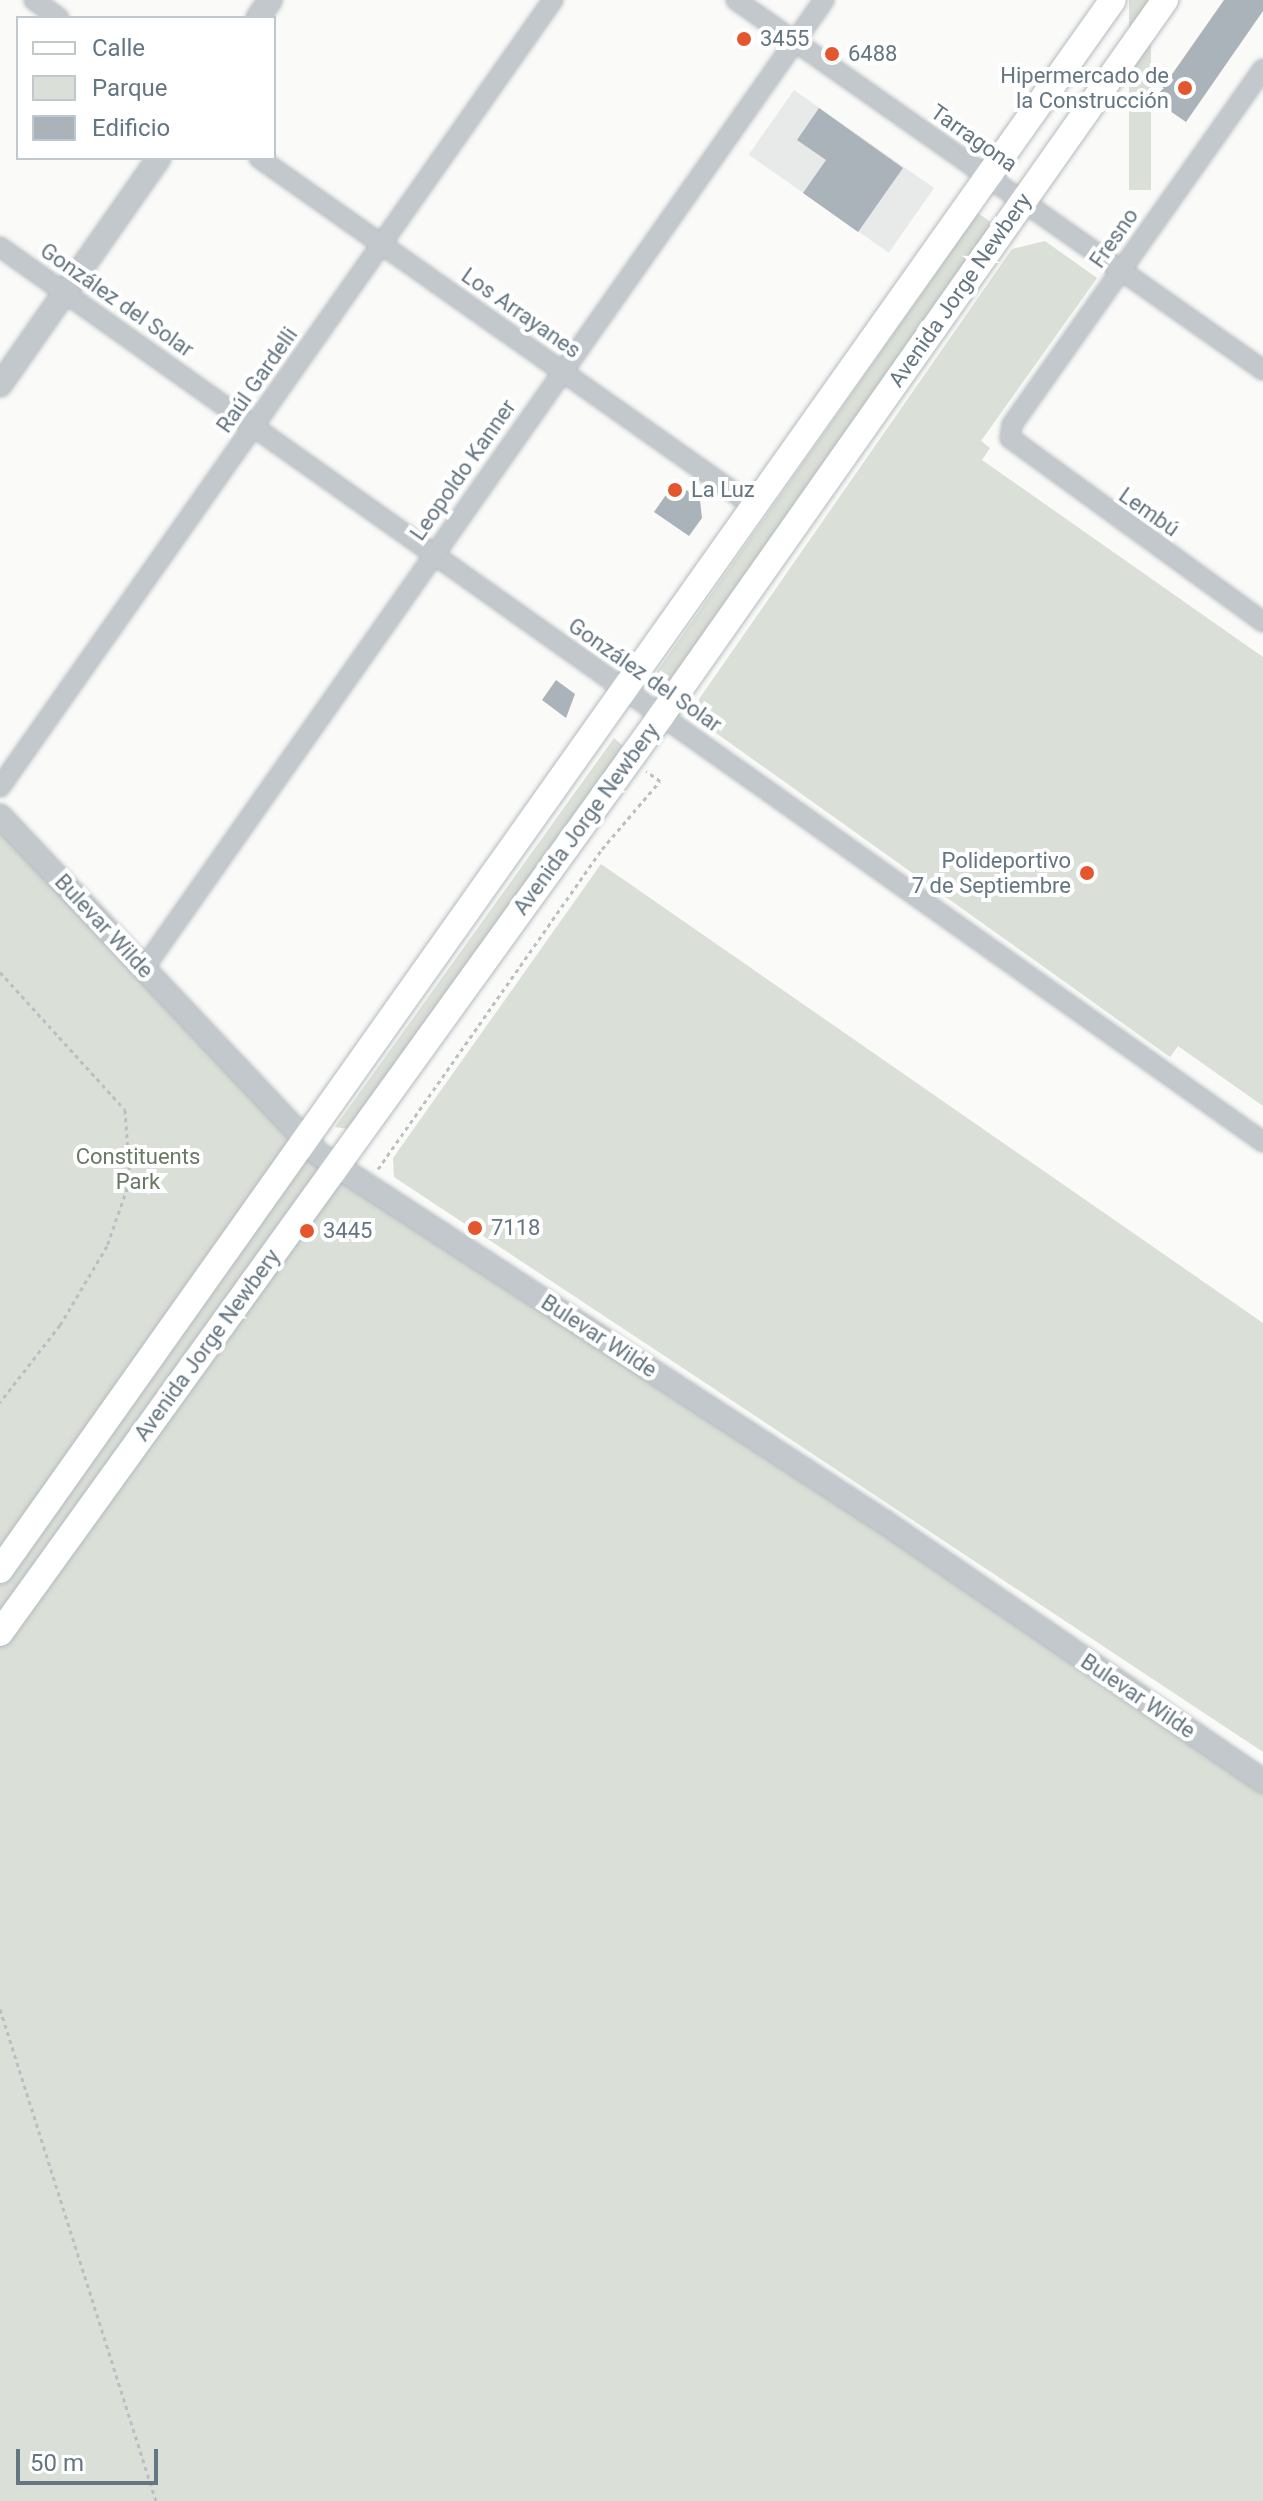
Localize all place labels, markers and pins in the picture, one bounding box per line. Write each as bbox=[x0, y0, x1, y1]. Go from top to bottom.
place label: 3455 bbox=[760, 26, 809, 52]
marker: 3455 bbox=[735, 30, 753, 48]
place label: 6488 bbox=[848, 41, 897, 67]
marker: 6488 bbox=[823, 45, 841, 63]
place label: Hipermercado de la Construcción bbox=[1000, 62, 1169, 114]
marker: Hipermercado de la Construcción bbox=[1176, 79, 1194, 97]
place label: La Luz bbox=[691, 477, 755, 503]
marker: La Luz bbox=[666, 481, 684, 499]
place label: Polideportivo 7 de Septiembre bbox=[912, 847, 1071, 898]
marker: Polideportivo 7 de Septiembre bbox=[1078, 864, 1096, 882]
place label: 7118 bbox=[491, 1215, 540, 1241]
place label: 3445 bbox=[323, 1218, 372, 1244]
marker: 7118 bbox=[466, 1219, 484, 1237]
marker: 3445 bbox=[298, 1222, 316, 1240]

